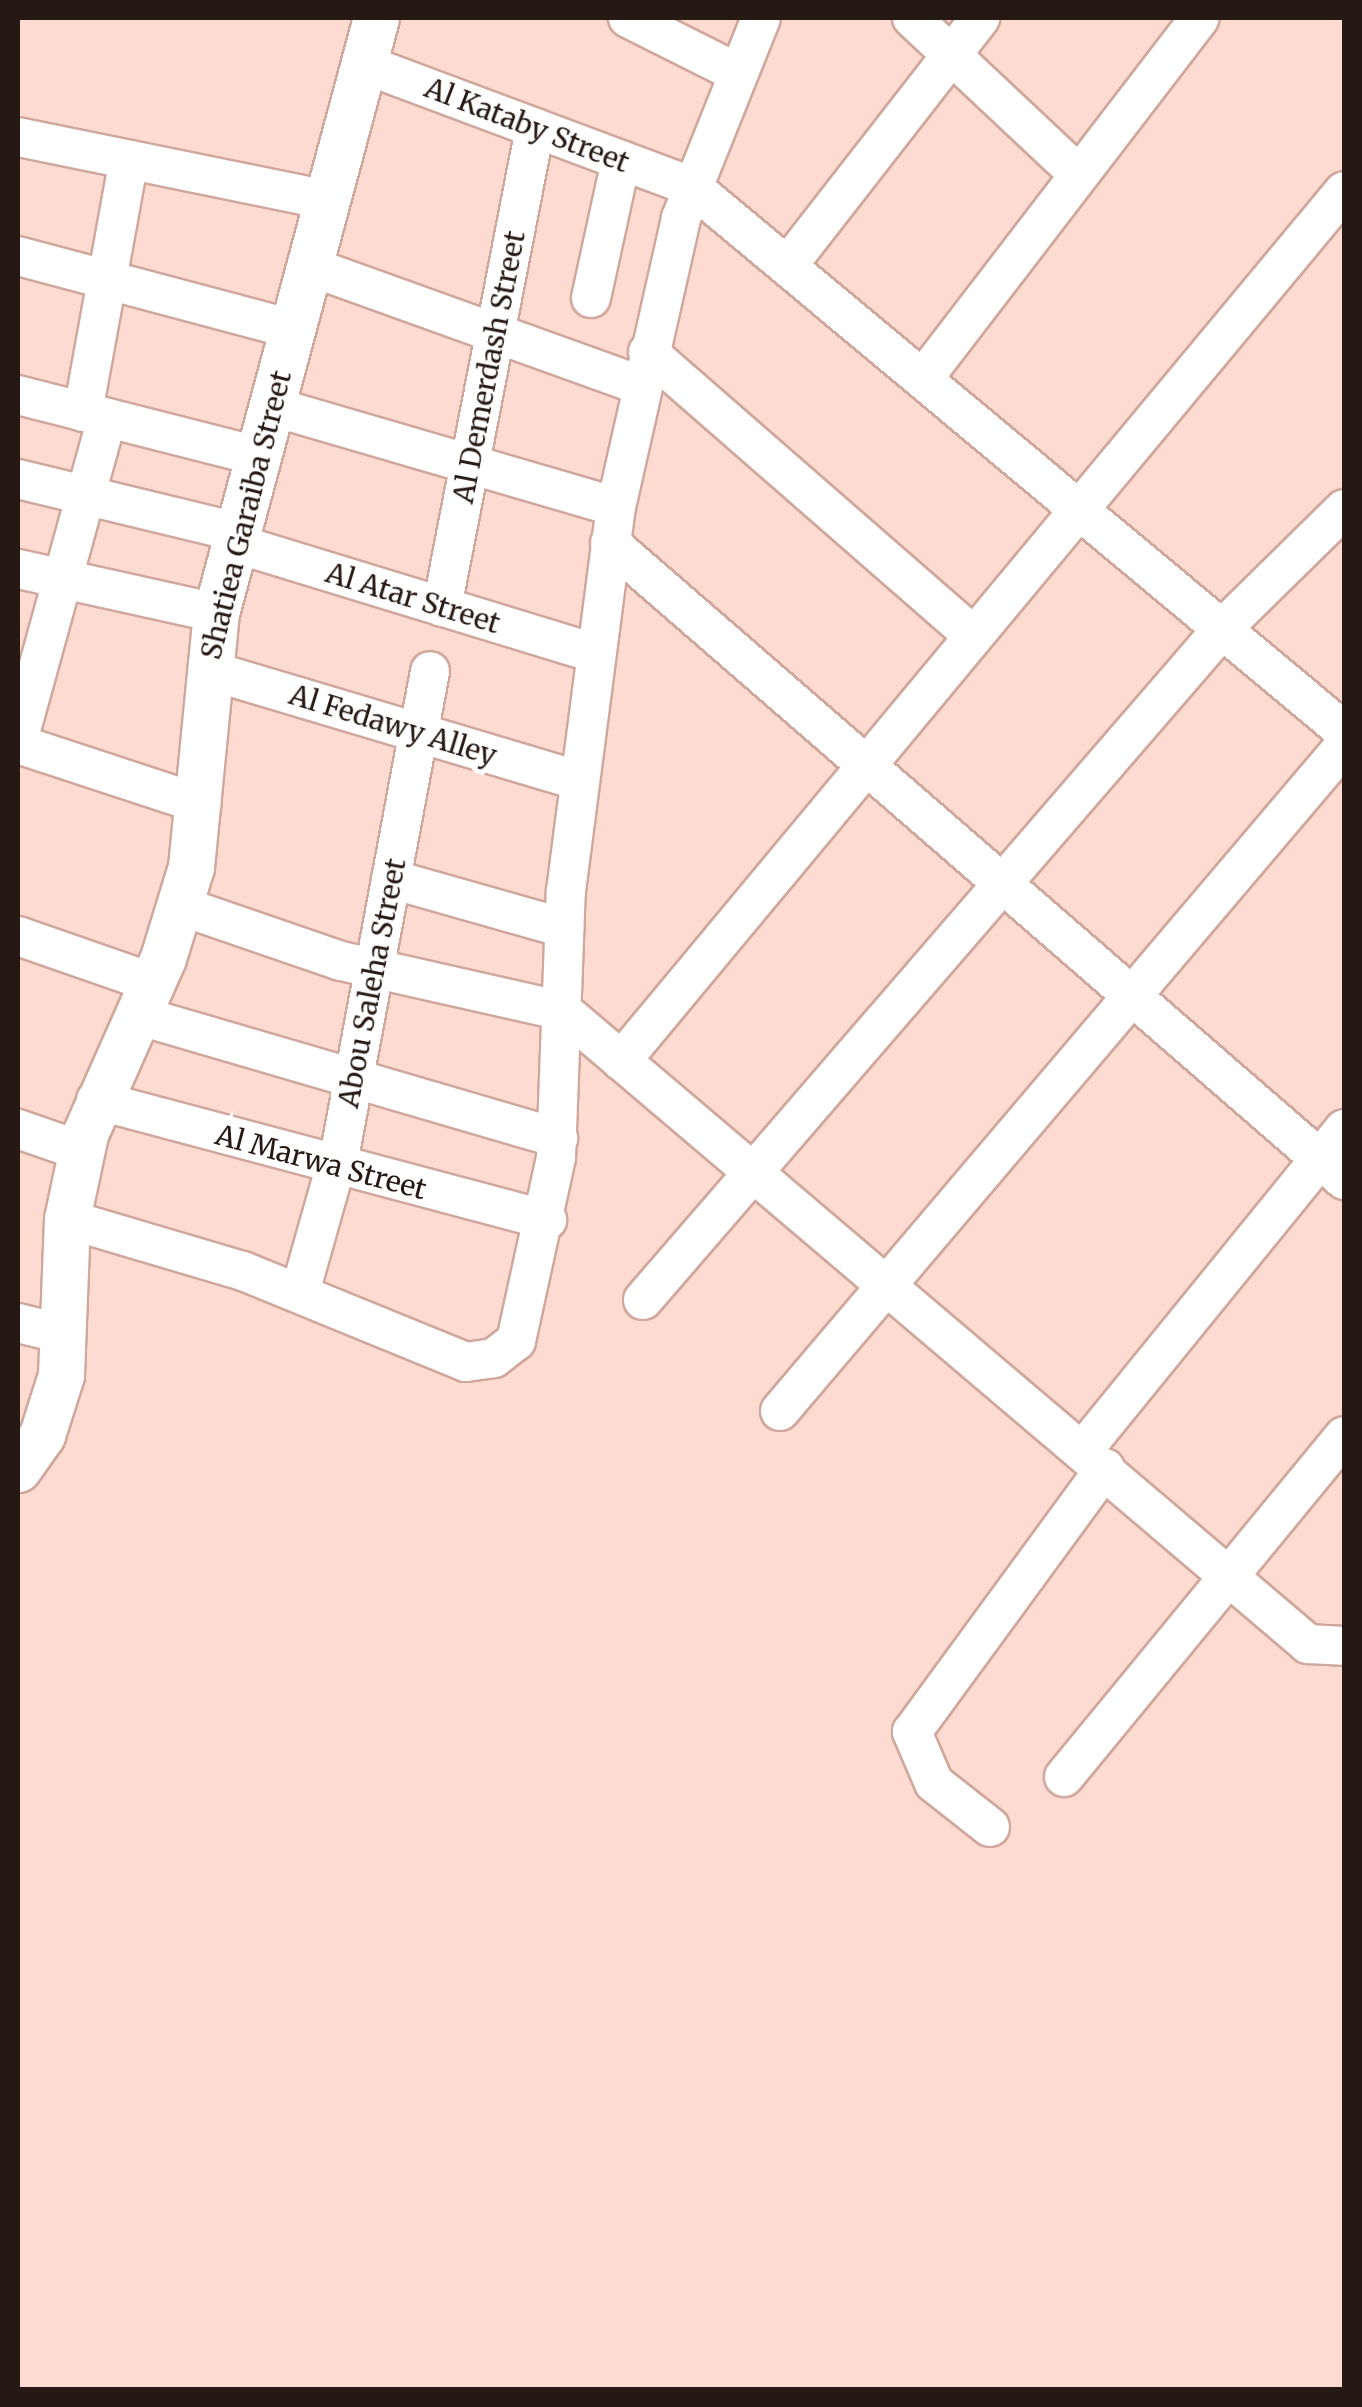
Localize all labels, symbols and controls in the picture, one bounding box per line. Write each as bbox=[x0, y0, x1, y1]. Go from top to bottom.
street label: Al Kataby Street bbox=[420, 71, 634, 179]
street label: Al Demerdash Street bbox=[446, 228, 532, 506]
street label: Shatiea Garaiba Street bbox=[194, 367, 298, 663]
street label: Al Atar Street bbox=[322, 556, 504, 640]
street label: Al Fedawy Alley bbox=[285, 678, 501, 772]
street label: Abou Saleha Street bbox=[331, 856, 413, 1110]
street label: Al Marwa Street bbox=[212, 1118, 430, 1206]

